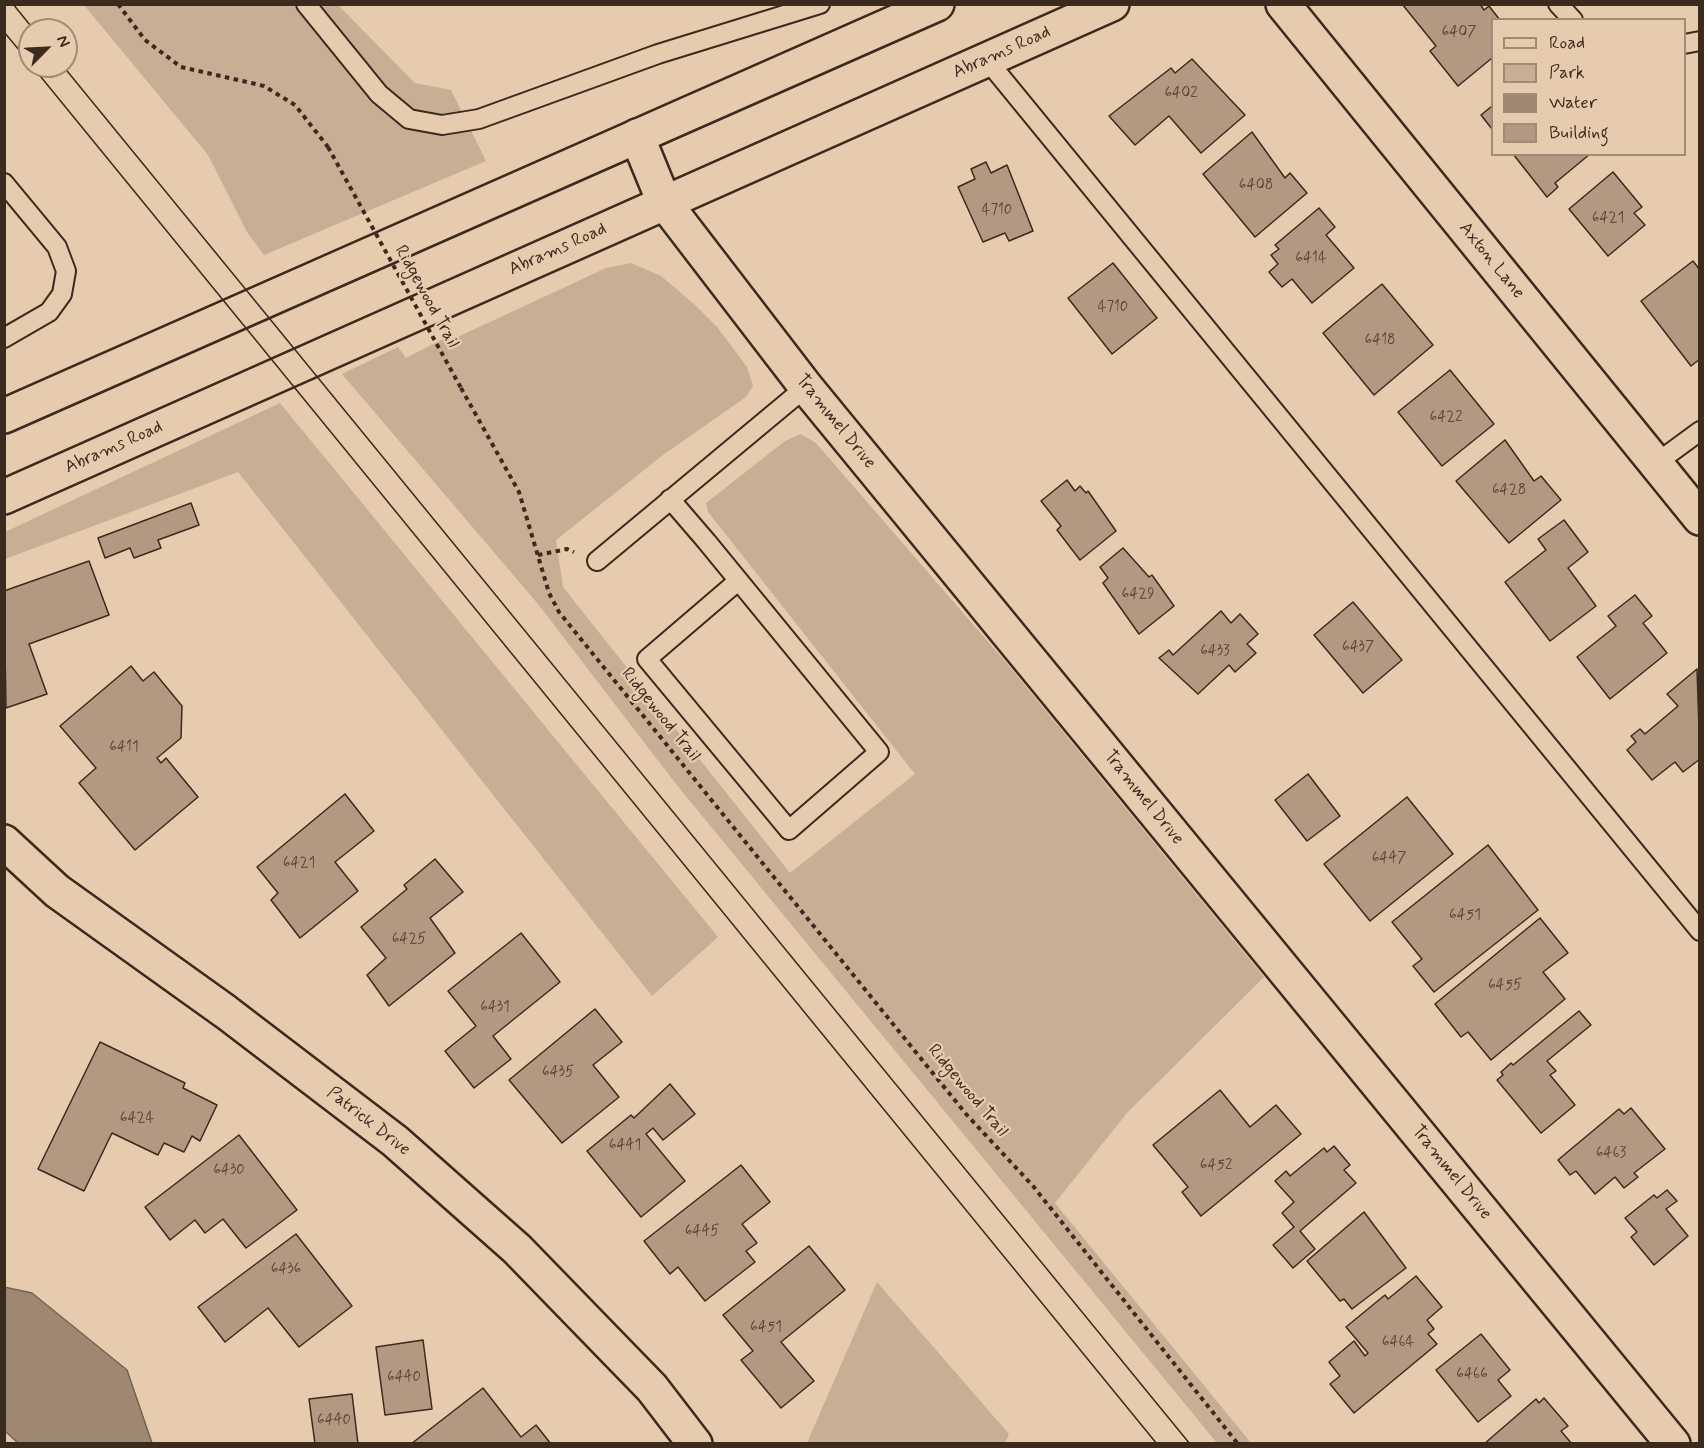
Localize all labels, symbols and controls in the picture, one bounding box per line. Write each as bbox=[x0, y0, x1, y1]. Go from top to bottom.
north arrow bbox=[18, 18, 78, 78]
legend bbox=[1491, 18, 1686, 156]
street label: Abrams Road bbox=[950, 22, 1054, 84]
house number: 6407 bbox=[1442, 24, 1476, 42]
text: Road bbox=[1549, 31, 1585, 55]
text: N bbox=[51, 32, 75, 50]
text: Park bbox=[1549, 61, 1585, 85]
house number: 6402 bbox=[1164, 85, 1198, 103]
text: Water bbox=[1549, 91, 1597, 115]
text: Building bbox=[1549, 121, 1609, 145]
house number: 6408 bbox=[1239, 177, 1273, 195]
house number: 4710 bbox=[982, 202, 1012, 220]
house number: 6421 bbox=[1592, 210, 1624, 228]
street label: Axton Lane bbox=[1453, 218, 1529, 304]
street label: Abrams Road bbox=[506, 219, 610, 281]
street label: Ridgewood Trail bbox=[389, 242, 463, 352]
house number: 6414 bbox=[1295, 250, 1327, 268]
house number: 4710 bbox=[1098, 299, 1128, 317]
house number: 6418 bbox=[1364, 332, 1396, 350]
street label: Trammel Drive bbox=[790, 370, 880, 474]
house number: 6422 bbox=[1429, 409, 1463, 427]
street label: Abrams Road bbox=[62, 417, 166, 479]
house number: 6428 bbox=[1492, 482, 1526, 500]
house number: 6429 bbox=[1121, 586, 1155, 604]
house number: 6437 bbox=[1342, 639, 1374, 657]
house number: 6433 bbox=[1200, 643, 1230, 661]
street label: Ridgewood Trail bbox=[616, 664, 704, 766]
house number: 6411 bbox=[109, 739, 139, 757]
street label: Trammel Drive bbox=[1098, 746, 1188, 850]
house number: 6447 bbox=[1372, 850, 1406, 868]
house number: 6421 bbox=[283, 855, 315, 873]
house number: 6451 bbox=[1449, 907, 1481, 925]
house number: 6425 bbox=[392, 931, 426, 949]
house number: 6455 bbox=[1488, 977, 1522, 995]
house number: 6431 bbox=[480, 999, 510, 1017]
street label: Ridgewood Trail bbox=[922, 1040, 1012, 1142]
house number: 6435 bbox=[542, 1064, 574, 1082]
street label: Patrick Drive bbox=[322, 1083, 414, 1161]
house number: 6424 bbox=[120, 1110, 154, 1128]
street label: Trammel Drive bbox=[1406, 1121, 1496, 1225]
house number: 6441 bbox=[609, 1137, 641, 1155]
house number: 6463 bbox=[1596, 1145, 1626, 1163]
house number: 6452 bbox=[1200, 1157, 1232, 1175]
house number: 6430 bbox=[213, 1162, 245, 1180]
house number: 6445 bbox=[685, 1223, 719, 1241]
house number: 6436 bbox=[271, 1261, 301, 1279]
house number: 6451 bbox=[750, 1319, 782, 1337]
house number: 6464 bbox=[1382, 1334, 1414, 1352]
house number: 6466 bbox=[1456, 1366, 1488, 1384]
house number: 6440 bbox=[387, 1369, 421, 1387]
house number: 6440 bbox=[317, 1412, 351, 1430]

